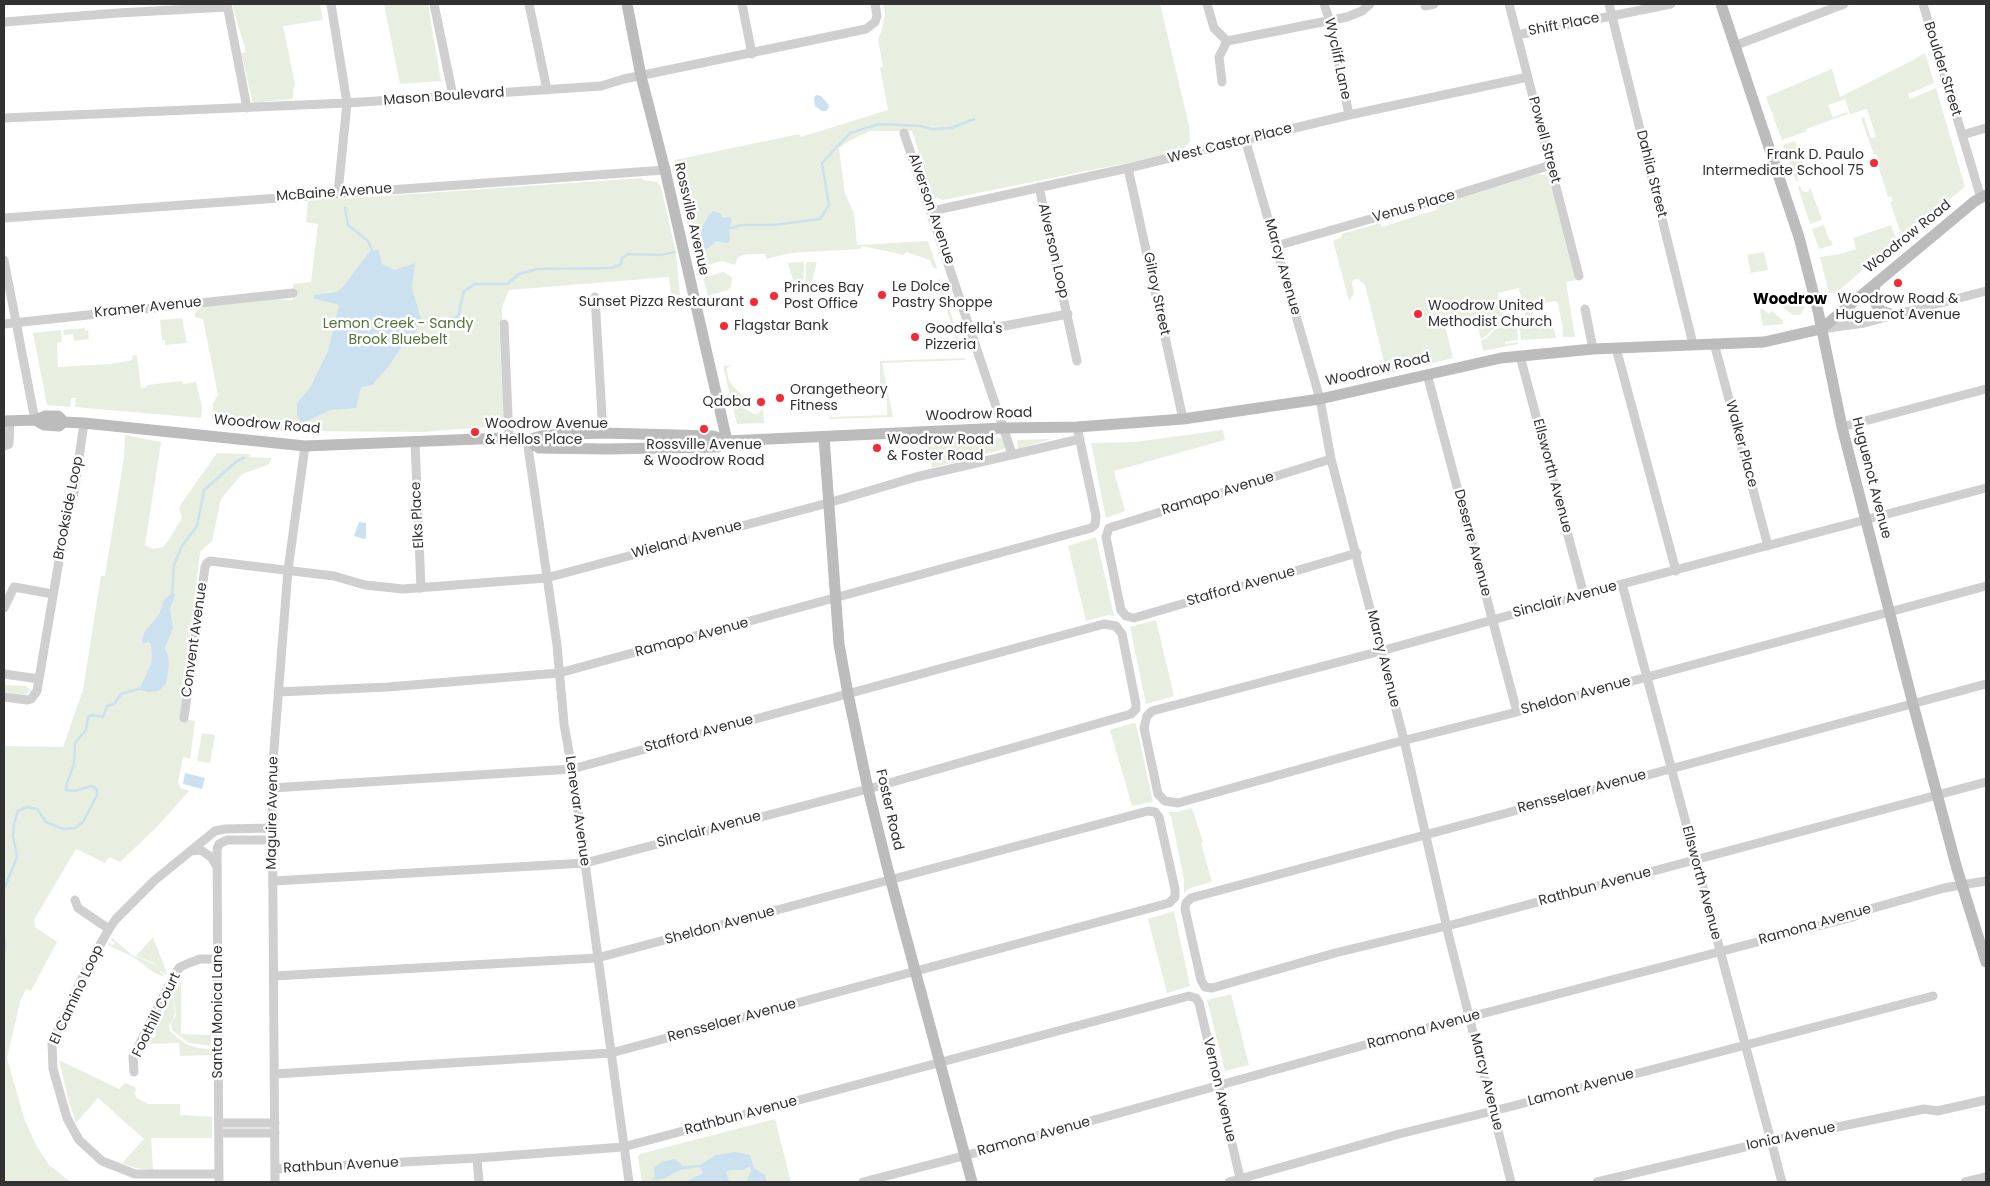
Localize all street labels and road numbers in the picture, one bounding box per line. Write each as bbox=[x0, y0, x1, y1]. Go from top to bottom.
street label: Shift Place bbox=[1527, 10, 1601, 40]
street label: Wycliff Lane bbox=[1320, 17, 1354, 101]
street label: Boulder Street bbox=[1920, 20, 1964, 118]
street label: Mason Boulevard bbox=[383, 84, 505, 110]
street label: Powell Street bbox=[1524, 95, 1564, 185]
street label: West Castor Place bbox=[1166, 120, 1294, 168]
street label: Dahlia Street bbox=[1632, 129, 1670, 219]
street label: Alverson Avenue bbox=[904, 151, 958, 267]
street label: Rossville Avenue bbox=[670, 161, 712, 277]
street label: McBaine Avenue bbox=[276, 181, 392, 205]
street label: Venus Place bbox=[1371, 187, 1457, 227]
street label: Woodrow Road bbox=[1861, 197, 1955, 277]
street label: Alverson Loop bbox=[1034, 202, 1072, 300]
street label: Marcy Avenue bbox=[1260, 217, 1304, 317]
street label: Gilroy Street bbox=[1139, 251, 1173, 337]
street label: Kramer Avenue bbox=[94, 294, 202, 322]
street label: Woodrow Road bbox=[1324, 350, 1432, 390]
street label: Walker Place bbox=[1721, 399, 1761, 489]
street label: Woodrow Road bbox=[925, 405, 1033, 425]
street label: Woodrow Road bbox=[213, 412, 321, 438]
street label: Huguenot Avenue bbox=[1848, 415, 1894, 541]
street label: Ellsworth Avenue bbox=[1529, 417, 1575, 535]
street label: Brookside Loop bbox=[51, 455, 87, 561]
street label: Ramapo Avenue bbox=[1160, 469, 1276, 519]
street label: Elks Place bbox=[408, 481, 428, 549]
street label: Deserre Avenue bbox=[1450, 488, 1494, 598]
street label: Wieland Avenue bbox=[630, 517, 744, 563]
street label: Stafford Avenue bbox=[1185, 563, 1297, 611]
street label: Sinclair Avenue bbox=[1511, 578, 1619, 622]
street label: Convent Avenue bbox=[179, 582, 211, 698]
street label: Marcy Avenue bbox=[1363, 609, 1403, 709]
street label: Ramapo Avenue bbox=[634, 615, 750, 661]
street label: Sheldon Avenue bbox=[1519, 673, 1633, 719]
street label: Stafford Avenue bbox=[643, 711, 755, 757]
street label: Lenevar Avenue bbox=[561, 755, 593, 867]
street label: Maguire Avenue bbox=[264, 756, 282, 870]
street label: Rensselaer Avenue bbox=[1516, 767, 1648, 817]
street label: Foster Road bbox=[872, 768, 906, 852]
street label: Sinclair Avenue bbox=[655, 808, 763, 852]
street label: Ellsworth Avenue bbox=[1678, 824, 1724, 942]
street label: Rathbun Avenue bbox=[1537, 864, 1653, 910]
street label: Ramona Avenue bbox=[1757, 901, 1873, 949]
street label: Sheldon Avenue bbox=[663, 903, 777, 949]
street label: El Camino Loop bbox=[47, 943, 107, 1047]
street label: Santa Monica Lane bbox=[210, 945, 226, 1079]
street label: Foothill Court bbox=[129, 970, 185, 1060]
street label: Rensselaer Avenue bbox=[666, 996, 798, 1046]
street label: Ramona Avenue bbox=[1366, 1007, 1482, 1053]
street label: Marcy Avenue bbox=[1466, 1032, 1506, 1132]
street label: Vernon Avenue bbox=[1199, 1036, 1239, 1144]
street label: Lamont Avenue bbox=[1526, 1066, 1636, 1110]
street label: Rathbun Avenue bbox=[683, 1093, 799, 1139]
street label: Ramona Avenue bbox=[976, 1114, 1092, 1160]
street label: Ionia Avenue bbox=[1745, 1119, 1837, 1155]
street label: Rathbun Avenue bbox=[283, 1155, 399, 1177]

